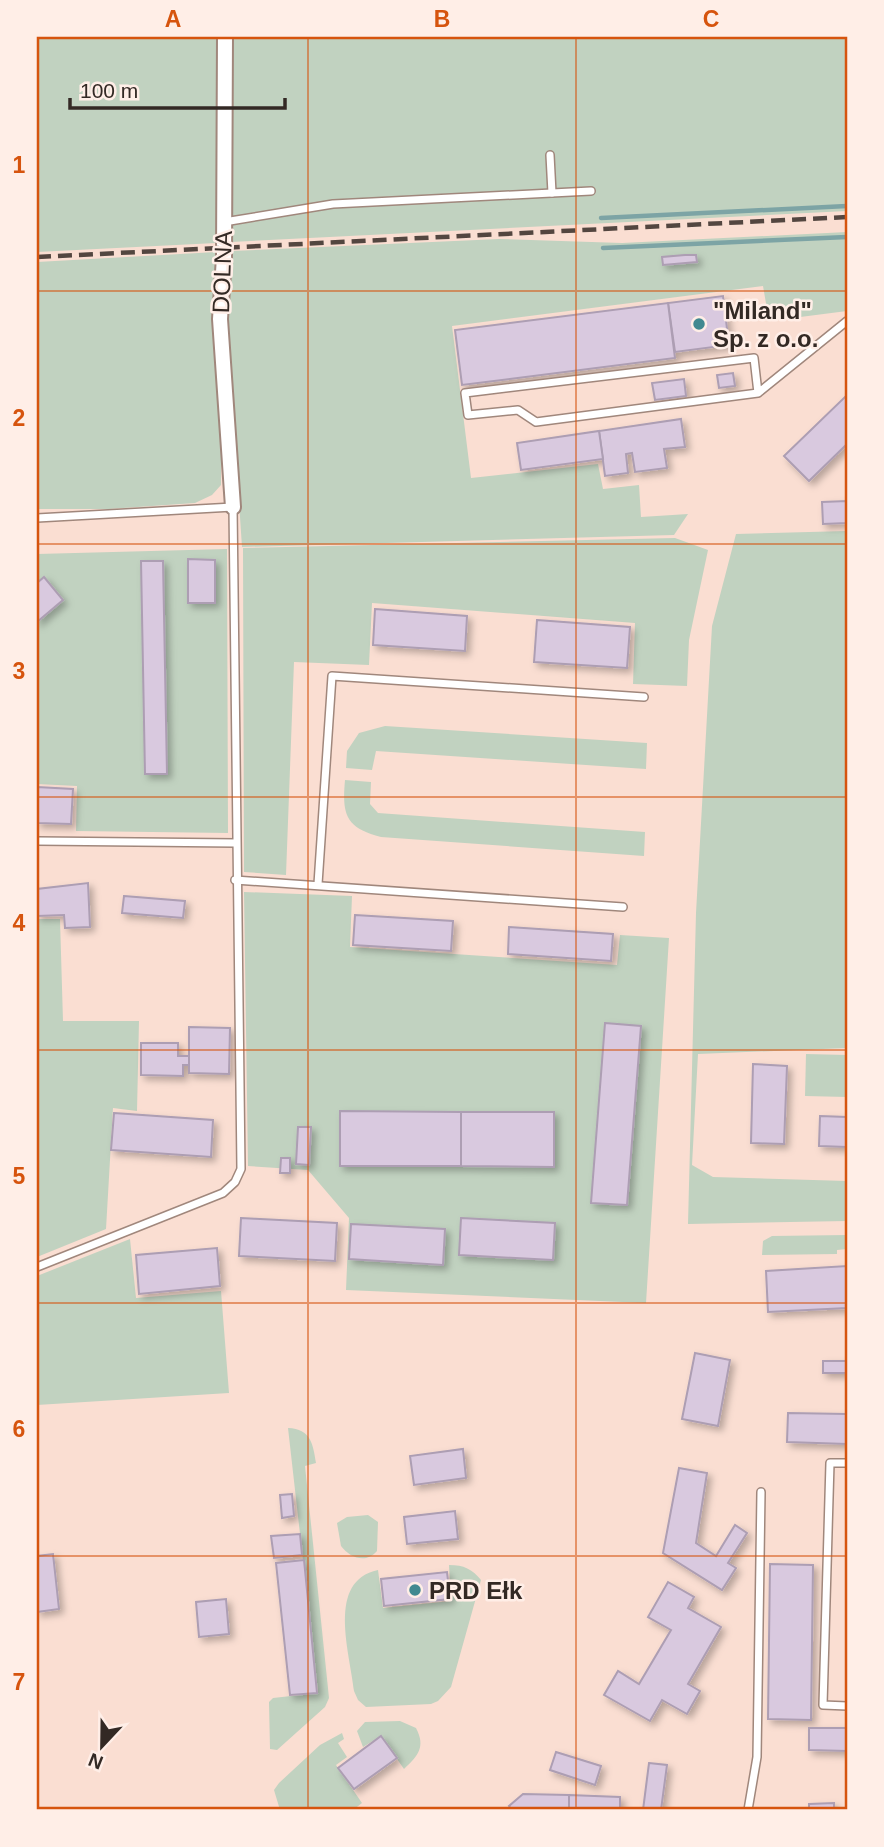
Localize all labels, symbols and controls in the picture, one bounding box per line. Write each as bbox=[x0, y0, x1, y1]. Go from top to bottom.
text: A bbox=[165, 6, 181, 32]
text: B bbox=[434, 6, 450, 32]
text: C bbox=[703, 6, 719, 32]
scale bar bbox=[70, 66, 285, 110]
text: 100 m bbox=[80, 79, 138, 102]
text: 1 bbox=[13, 152, 26, 178]
street label: DOLNA bbox=[207, 230, 237, 314]
place label: "Miland" Sp. z o.o. bbox=[713, 297, 818, 352]
marker: "Miland" Sp. z o.o. bbox=[691, 316, 707, 332]
text: 2 bbox=[13, 405, 25, 431]
text: 3 bbox=[13, 658, 25, 684]
text: 4 bbox=[13, 910, 26, 936]
text: 5 bbox=[13, 1163, 26, 1189]
text: 6 bbox=[13, 1416, 25, 1442]
place label: PRD Ełk bbox=[429, 1577, 523, 1604]
marker: PRD Ełk bbox=[407, 1582, 423, 1598]
text: 7 bbox=[13, 1669, 25, 1695]
north arrow bbox=[66, 1710, 136, 1780]
text: N bbox=[86, 1749, 106, 1774]

